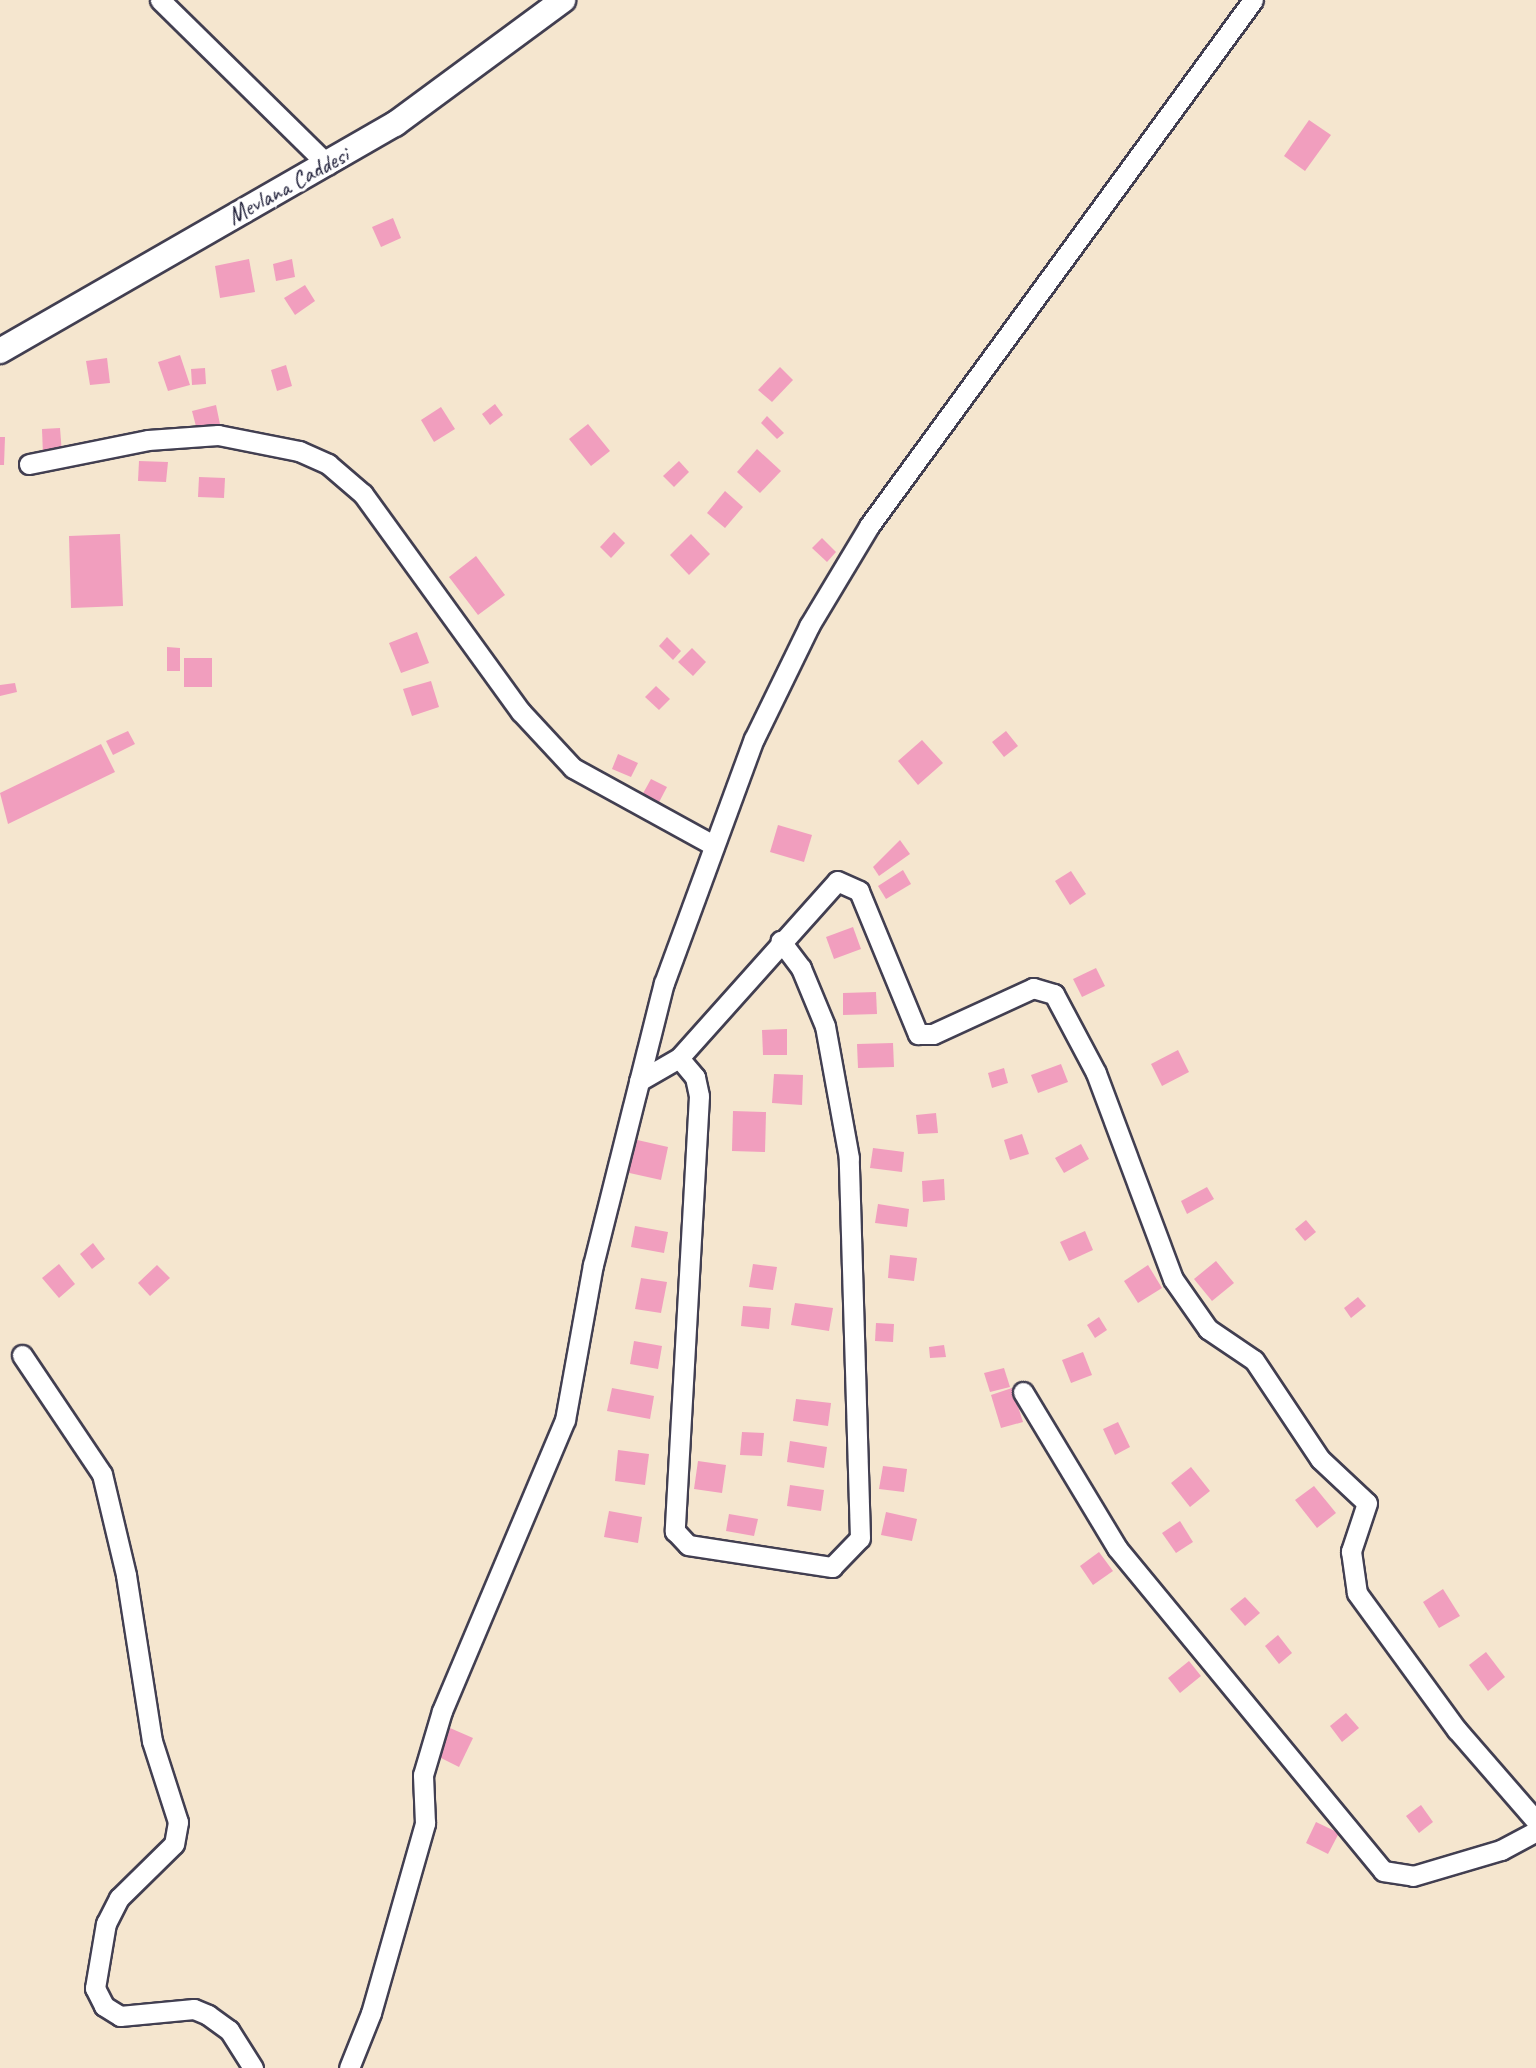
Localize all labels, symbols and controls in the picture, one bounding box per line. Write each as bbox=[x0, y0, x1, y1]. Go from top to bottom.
street label: Mevlana Caddesi bbox=[222, 141, 354, 231]

